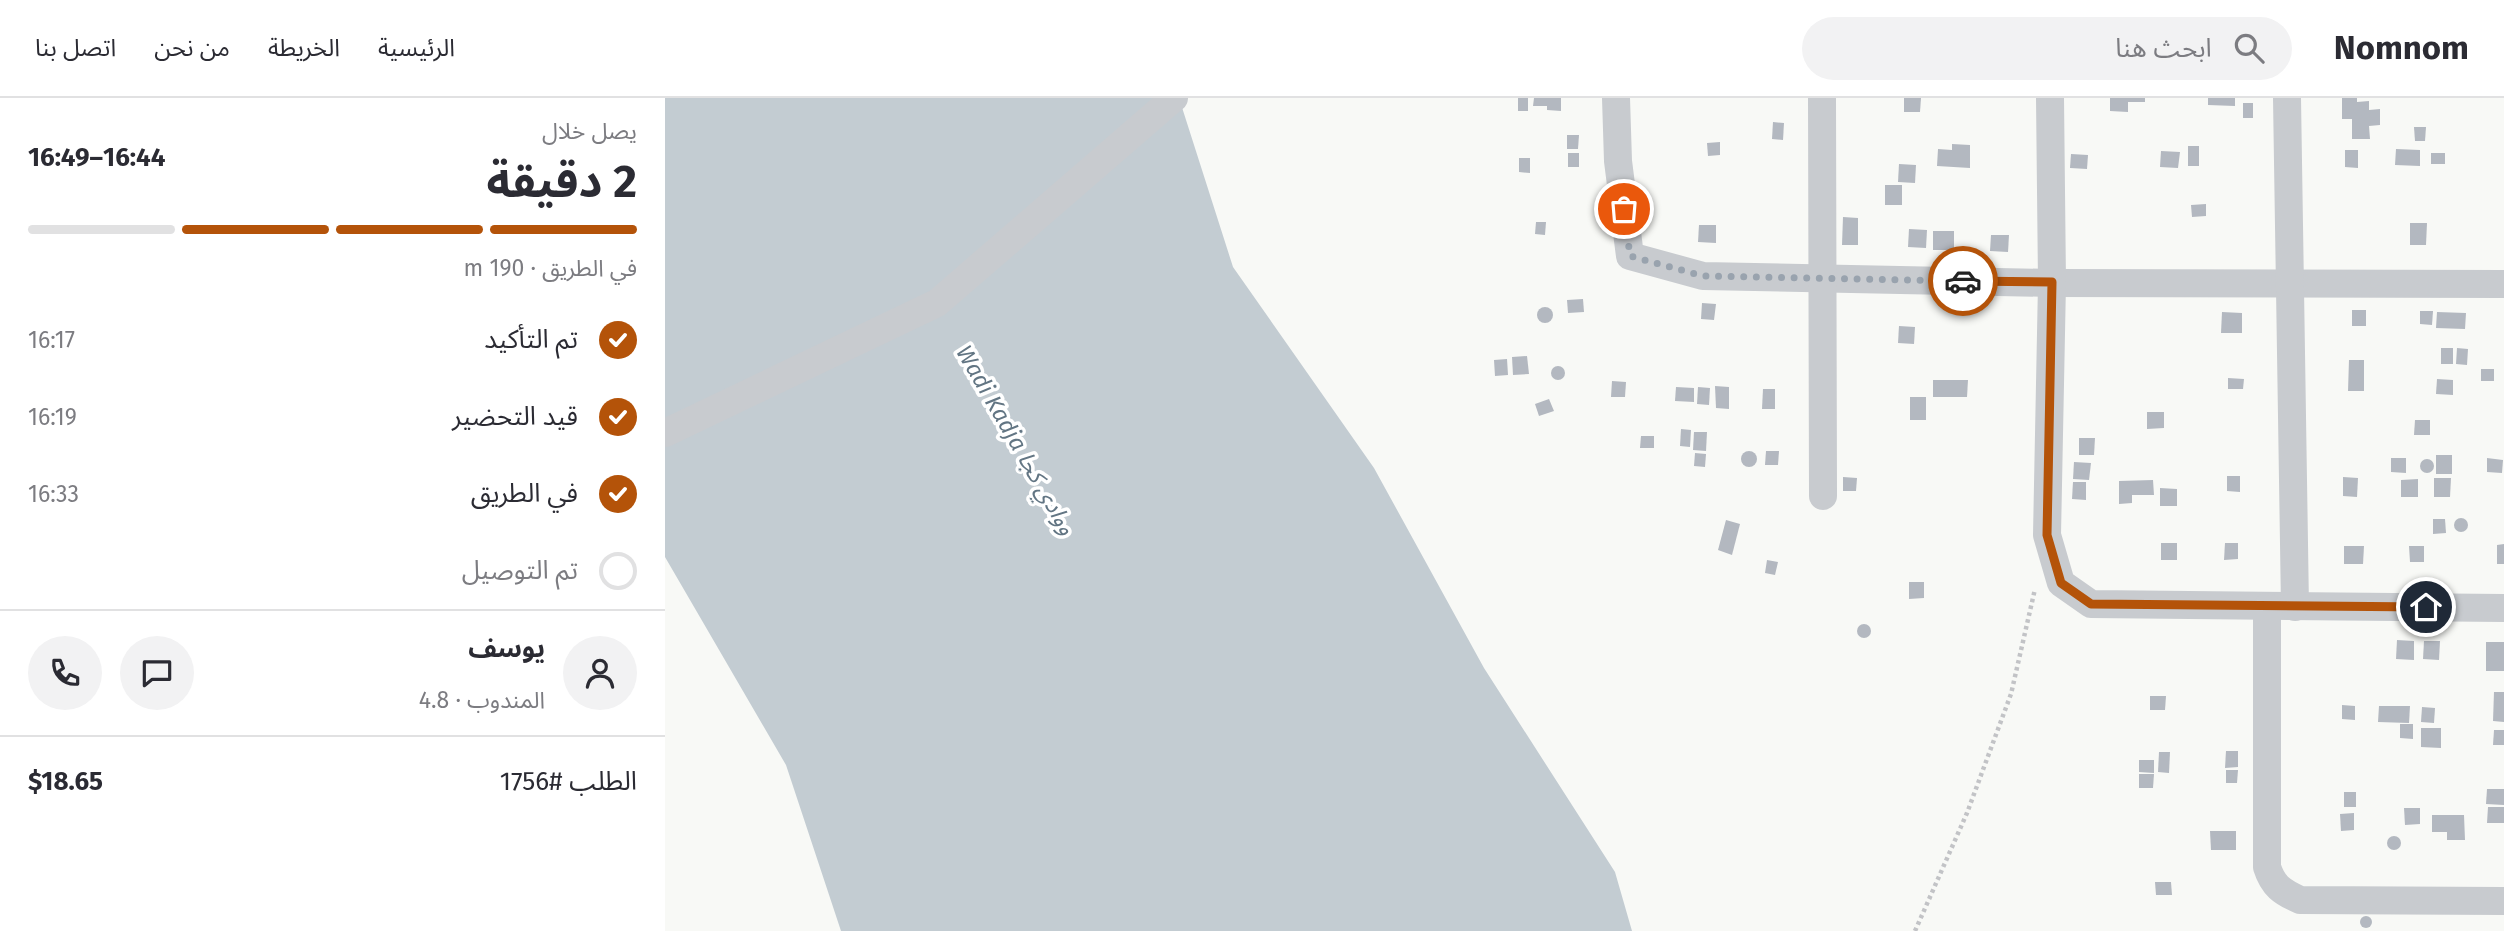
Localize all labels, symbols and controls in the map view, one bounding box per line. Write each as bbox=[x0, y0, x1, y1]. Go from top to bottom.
search box bbox=[1802, 17, 2292, 80]
text: Nomnom bbox=[2334, 28, 2469, 68]
icon: search bbox=[2230, 29, 2268, 67]
text: ابحث هنا bbox=[2115, 33, 2212, 64]
text: اتصل بنا bbox=[35, 34, 116, 62]
text: من نحن bbox=[154, 34, 230, 62]
text: الخريطة bbox=[268, 34, 340, 62]
text: الرئيسية bbox=[378, 34, 455, 62]
text: يصل خلال bbox=[542, 117, 637, 145]
text: 16:44–16:49 bbox=[28, 142, 165, 173]
text: 2 دقيقة bbox=[487, 154, 637, 209]
pin bbox=[1594, 179, 1654, 239]
icon: bag bbox=[1605, 190, 1643, 228]
courier bbox=[1928, 246, 1998, 316]
text: في الطريق · 190 m bbox=[464, 254, 637, 282]
icon: car bbox=[1944, 262, 1982, 300]
icon: check bbox=[599, 321, 637, 359]
text: تم التأكيد bbox=[484, 324, 578, 355]
text: 16:17 bbox=[28, 326, 75, 354]
water label: Wadi Kadja ووادي كجا bbox=[947, 340, 1082, 542]
icon: check bbox=[599, 398, 637, 436]
text: قيد التحضير bbox=[452, 401, 578, 432]
text: 16:19 bbox=[28, 403, 77, 431]
icon: check bbox=[599, 475, 637, 513]
text: في الطريق bbox=[471, 478, 578, 509]
text: 16:33 bbox=[28, 480, 79, 508]
text: تم التوصيل bbox=[462, 555, 578, 586]
pin bbox=[2396, 577, 2456, 637]
icon: home bbox=[2407, 588, 2445, 626]
text: يوسف bbox=[468, 633, 545, 664]
button: phone bbox=[28, 636, 102, 710]
button: chat bbox=[120, 636, 194, 710]
button: person bbox=[563, 636, 637, 710]
text: المندوب · 4.8 bbox=[419, 686, 545, 714]
text: $18.65 bbox=[28, 766, 103, 797]
text: الطلب #1756 bbox=[500, 766, 637, 797]

